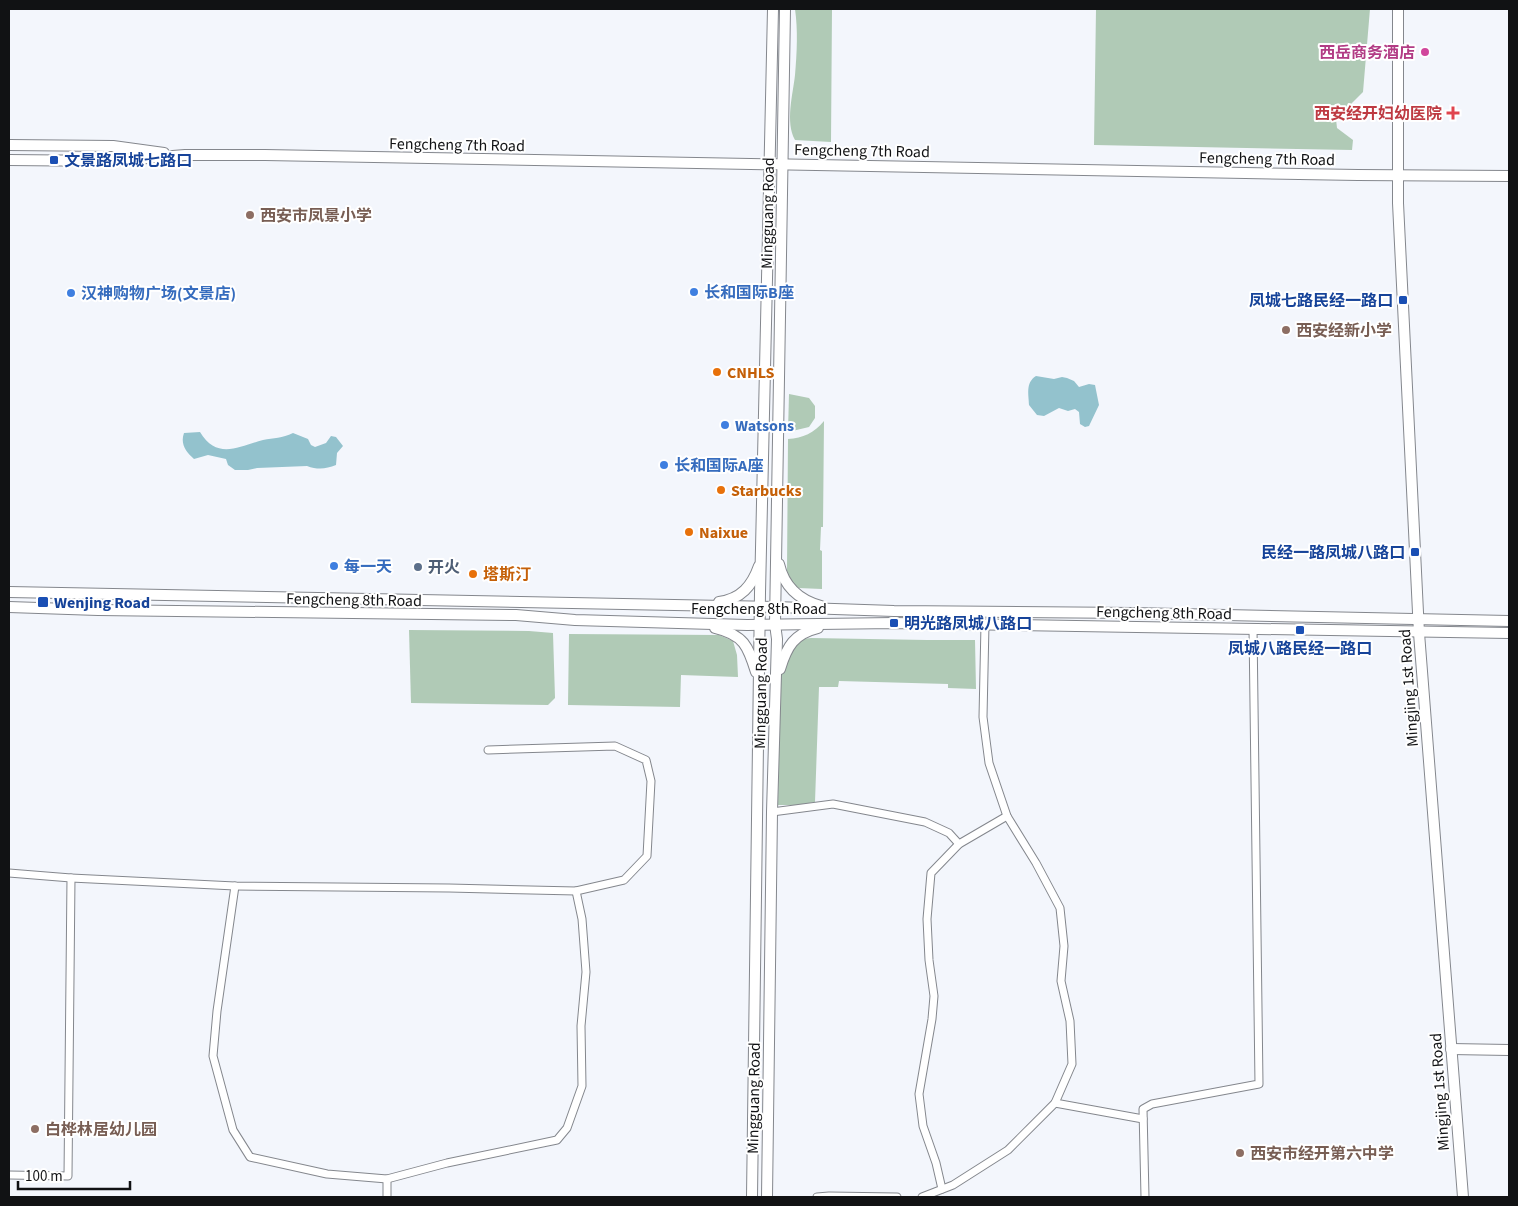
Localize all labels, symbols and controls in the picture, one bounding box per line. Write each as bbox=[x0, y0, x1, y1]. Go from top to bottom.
place label: 西岳商务酒店 bbox=[1319, 42, 1415, 64]
marker: 西岳商务酒店 bbox=[1419, 46, 1431, 58]
place label: 西安经开妇幼医院 bbox=[1314, 103, 1442, 125]
marker: 西安经开妇幼医院 bbox=[1446, 106, 1460, 120]
street label: Fengcheng 7th Road bbox=[389, 133, 525, 157]
street label: Fengcheng 7th Road bbox=[794, 139, 930, 163]
street label: Fengcheng 7th Road bbox=[1199, 147, 1335, 171]
place label: 文景路凤城七路口 bbox=[64, 150, 192, 172]
marker: 文景路凤城七路口 bbox=[48, 154, 60, 166]
street label: Mingguang Road bbox=[756, 157, 780, 269]
place label: 西安市凤景小学 bbox=[260, 205, 372, 227]
marker: 西安市凤景小学 bbox=[244, 209, 256, 221]
place label: 长和国际B座 bbox=[704, 282, 794, 304]
place label: 汉神购物广场(文景店) bbox=[81, 283, 236, 305]
marker: 长和国际B座 bbox=[688, 286, 700, 298]
marker: 汉神购物广场(文景店) bbox=[65, 287, 77, 299]
place label: 凤城七路民经一路口 bbox=[1249, 290, 1393, 312]
marker: 凤城七路民经一路口 bbox=[1397, 294, 1409, 306]
place label: 西安经新小学 bbox=[1296, 320, 1392, 342]
marker: 西安经新小学 bbox=[1280, 324, 1292, 336]
place label: CNHLS bbox=[727, 362, 775, 384]
marker: CNHLS bbox=[711, 366, 723, 378]
place label: Watsons bbox=[735, 415, 794, 437]
marker: Watsons bbox=[719, 419, 731, 431]
place label: 长和国际A座 bbox=[674, 455, 763, 477]
marker: 长和国际A座 bbox=[658, 459, 670, 471]
place label: Starbucks bbox=[731, 480, 802, 502]
marker: Starbucks bbox=[715, 484, 727, 496]
place label: Naixue bbox=[699, 522, 748, 544]
marker: Naixue bbox=[683, 526, 695, 538]
place label: 民经一路凤城八路口 bbox=[1261, 542, 1405, 564]
marker: 民经一路凤城八路口 bbox=[1409, 546, 1421, 558]
place label: 每一天 bbox=[344, 556, 392, 578]
place label: 开火 bbox=[428, 557, 460, 579]
marker: 每一天 bbox=[328, 560, 340, 572]
marker: 开火 bbox=[412, 561, 424, 573]
place label: 塔斯汀 bbox=[483, 564, 531, 586]
marker: 塔斯汀 bbox=[467, 568, 479, 580]
street label: Fengcheng 8th Road bbox=[286, 588, 422, 612]
place label: Wenjing Road bbox=[54, 592, 150, 614]
marker: Wenjing Road bbox=[36, 595, 50, 609]
street label: Fengcheng 8th Road bbox=[691, 598, 827, 620]
street label: Fengcheng 8th Road bbox=[1096, 601, 1232, 625]
place label: 明光路凤城八路口 bbox=[904, 613, 1032, 635]
marker: 明光路凤城八路口 bbox=[888, 617, 900, 629]
marker: 凤城八路民经一路口 bbox=[1294, 624, 1306, 636]
street label: Mingjing 1st Road bbox=[1394, 628, 1424, 748]
street label: Mingguang Road bbox=[749, 637, 773, 749]
place label: 凤城八路民经一路口 bbox=[1228, 638, 1372, 660]
street label: Mingjing 1st Road bbox=[1425, 1032, 1455, 1152]
street label: Mingguang Road bbox=[742, 1042, 766, 1154]
place label: 白桦林居幼儿园 bbox=[45, 1119, 157, 1141]
marker: 白桦林居幼儿园 bbox=[29, 1123, 41, 1135]
place label: 西安市经开第六中学 bbox=[1250, 1143, 1394, 1165]
marker: 西安市经开第六中学 bbox=[1234, 1147, 1246, 1159]
scale bar bbox=[18, 1158, 130, 1190]
text: 100 m bbox=[25, 1166, 63, 1187]

